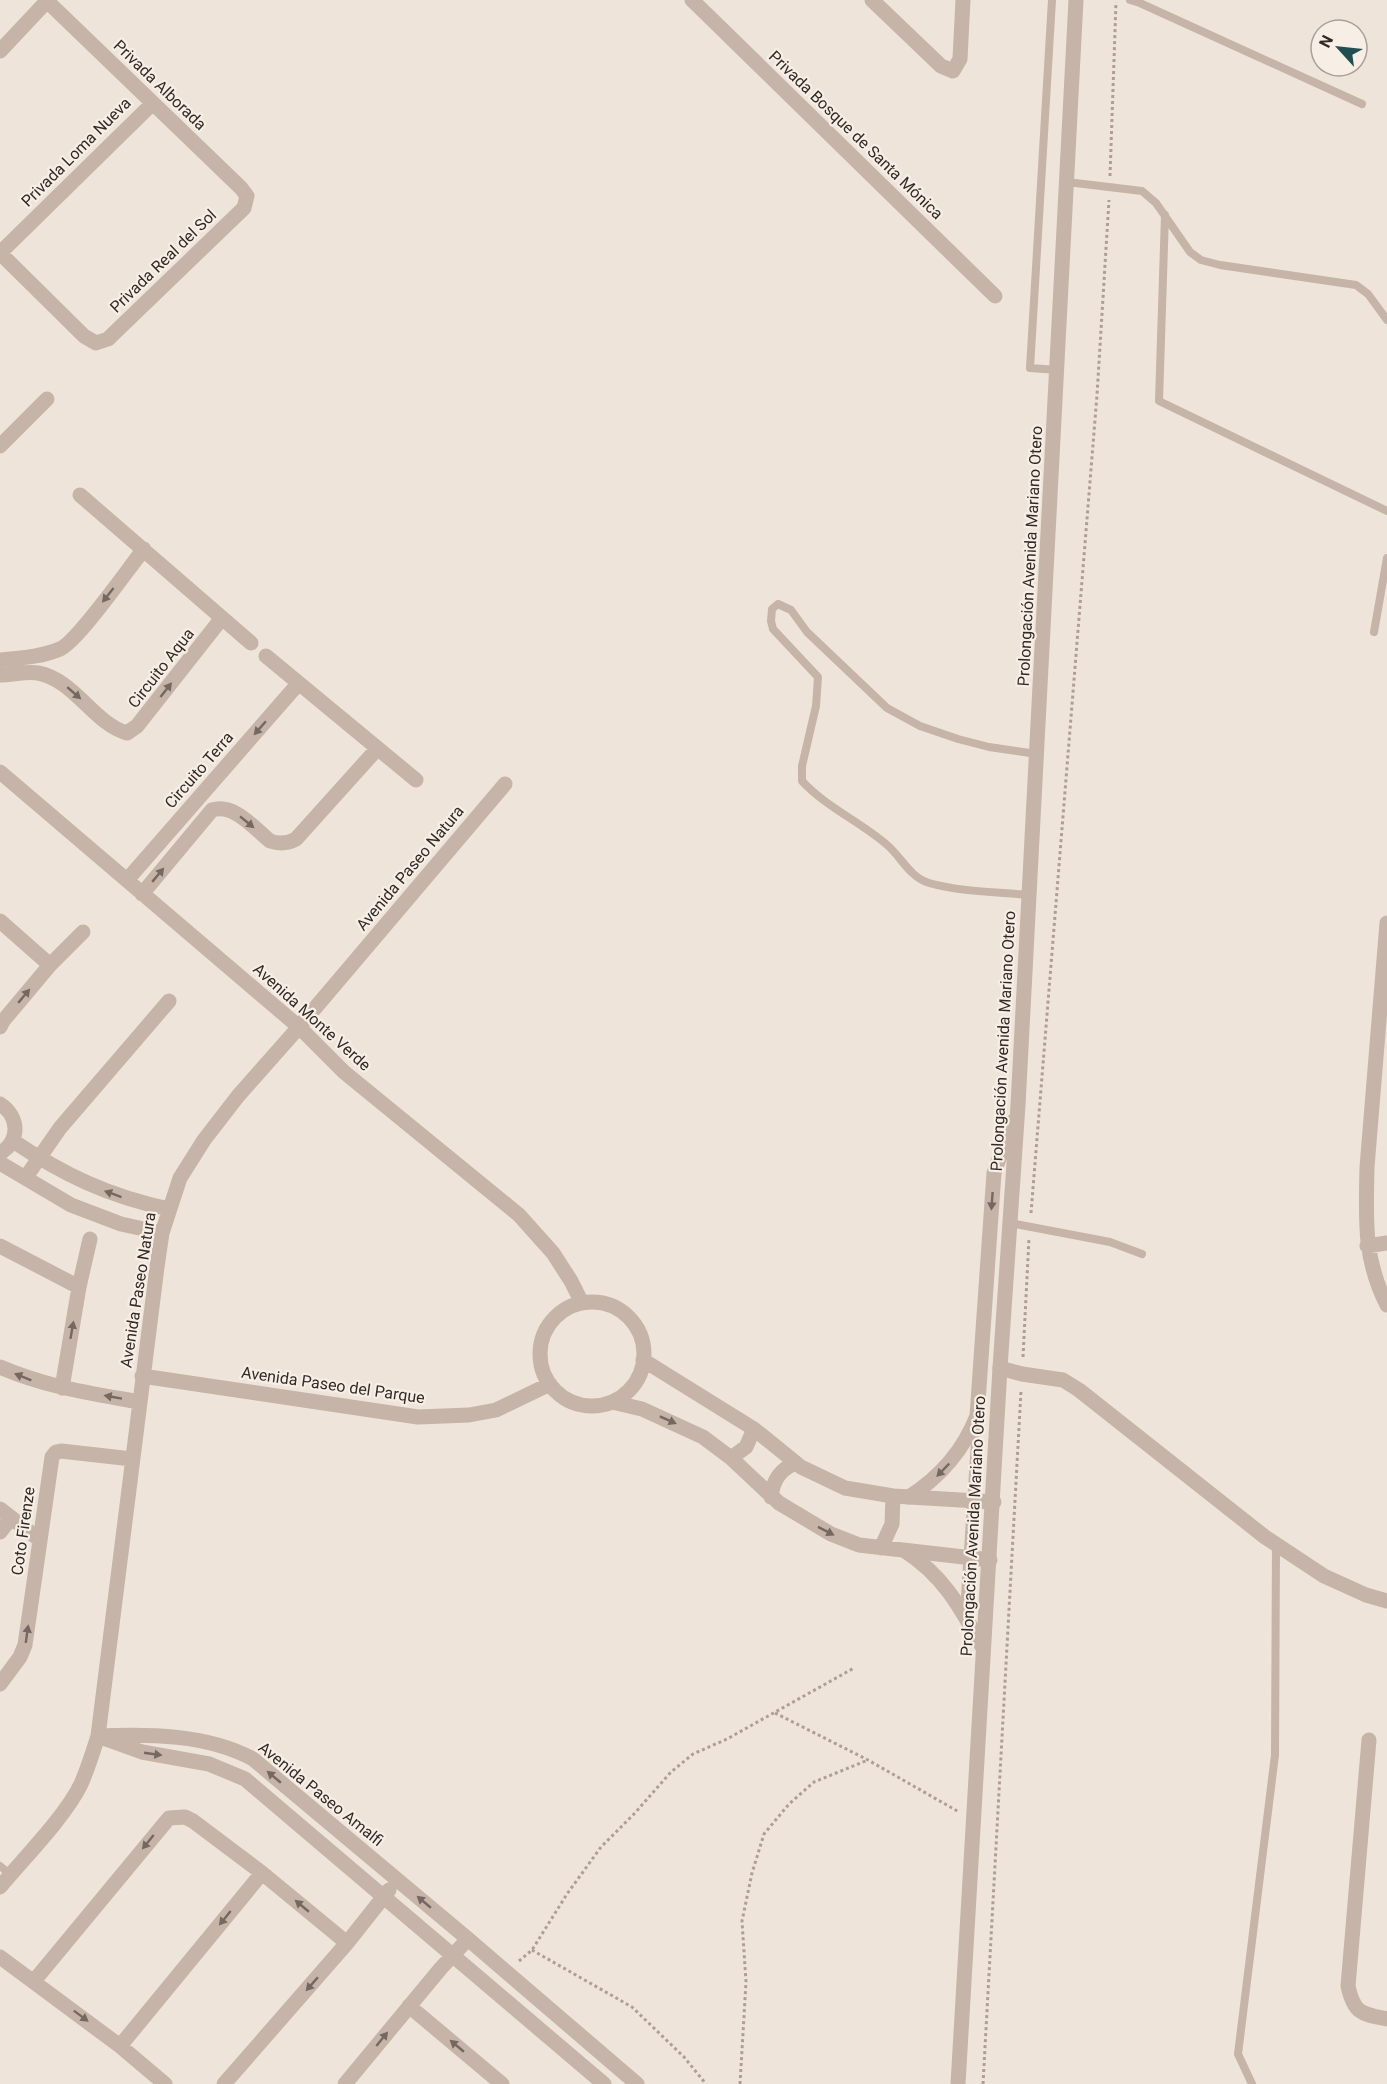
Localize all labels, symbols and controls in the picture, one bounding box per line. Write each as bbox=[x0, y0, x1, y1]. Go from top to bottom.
north arrow bbox=[1309, 18, 1369, 78]
text: N bbox=[1315, 32, 1337, 51]
street label: Privada Alborada bbox=[110, 36, 210, 134]
street label: Privada Bosque de Santa Mónica bbox=[765, 47, 947, 223]
street label: Privada Loma Nueva bbox=[17, 93, 135, 211]
street label: Privada Real del Sol bbox=[106, 205, 220, 317]
street label: Prolongación Avenida Mariano Otero bbox=[1014, 425, 1046, 687]
one-way arrow bbox=[102, 588, 114, 603]
street label: Circuito Aqua bbox=[124, 624, 198, 712]
one-way arrow bbox=[159, 682, 172, 698]
one-way arrow bbox=[66, 686, 81, 699]
one-way arrow bbox=[254, 720, 267, 735]
street label: Circuito Terra bbox=[161, 728, 237, 812]
street label: Avenida Paseo Natura bbox=[352, 802, 468, 934]
one-way arrow bbox=[239, 816, 255, 829]
one-way arrow bbox=[151, 867, 164, 883]
street label: Prolongación Avenida Mariano Otero bbox=[987, 910, 1019, 1172]
street label: Avenida Monte Verde bbox=[249, 959, 375, 1075]
one-way arrow bbox=[17, 989, 30, 1004]
one-way arrow bbox=[103, 1188, 121, 1198]
one-way arrow bbox=[987, 1192, 997, 1211]
street label: Avenida Paseo Natura bbox=[116, 1211, 160, 1369]
one-way arrow bbox=[68, 1321, 77, 1340]
street label: Avenida Paseo del Parque bbox=[240, 1363, 426, 1407]
one-way arrow bbox=[14, 1371, 32, 1381]
one-way arrow bbox=[103, 1392, 122, 1401]
street label: Prolongación Avenida Mariano Otero bbox=[957, 1395, 989, 1657]
one-way arrow bbox=[659, 1415, 677, 1425]
one-way arrow bbox=[937, 1462, 951, 1476]
street label: Coto Firenze bbox=[7, 1485, 39, 1577]
one-way arrow bbox=[817, 1526, 835, 1536]
one-way arrow bbox=[22, 1624, 31, 1643]
street label: Avenida Paseo Amalfi bbox=[255, 1738, 387, 1850]
one-way arrow bbox=[143, 1749, 162, 1758]
one-way arrow bbox=[266, 1770, 282, 1783]
one-way arrow bbox=[142, 1834, 155, 1849]
one-way arrow bbox=[416, 1895, 432, 1908]
one-way arrow bbox=[294, 1899, 310, 1912]
one-way arrow bbox=[219, 1910, 232, 1926]
one-way arrow bbox=[305, 1976, 318, 1992]
one-way arrow bbox=[73, 2010, 89, 2023]
one-way arrow bbox=[376, 2031, 389, 2047]
one-way arrow bbox=[449, 2040, 465, 2053]

